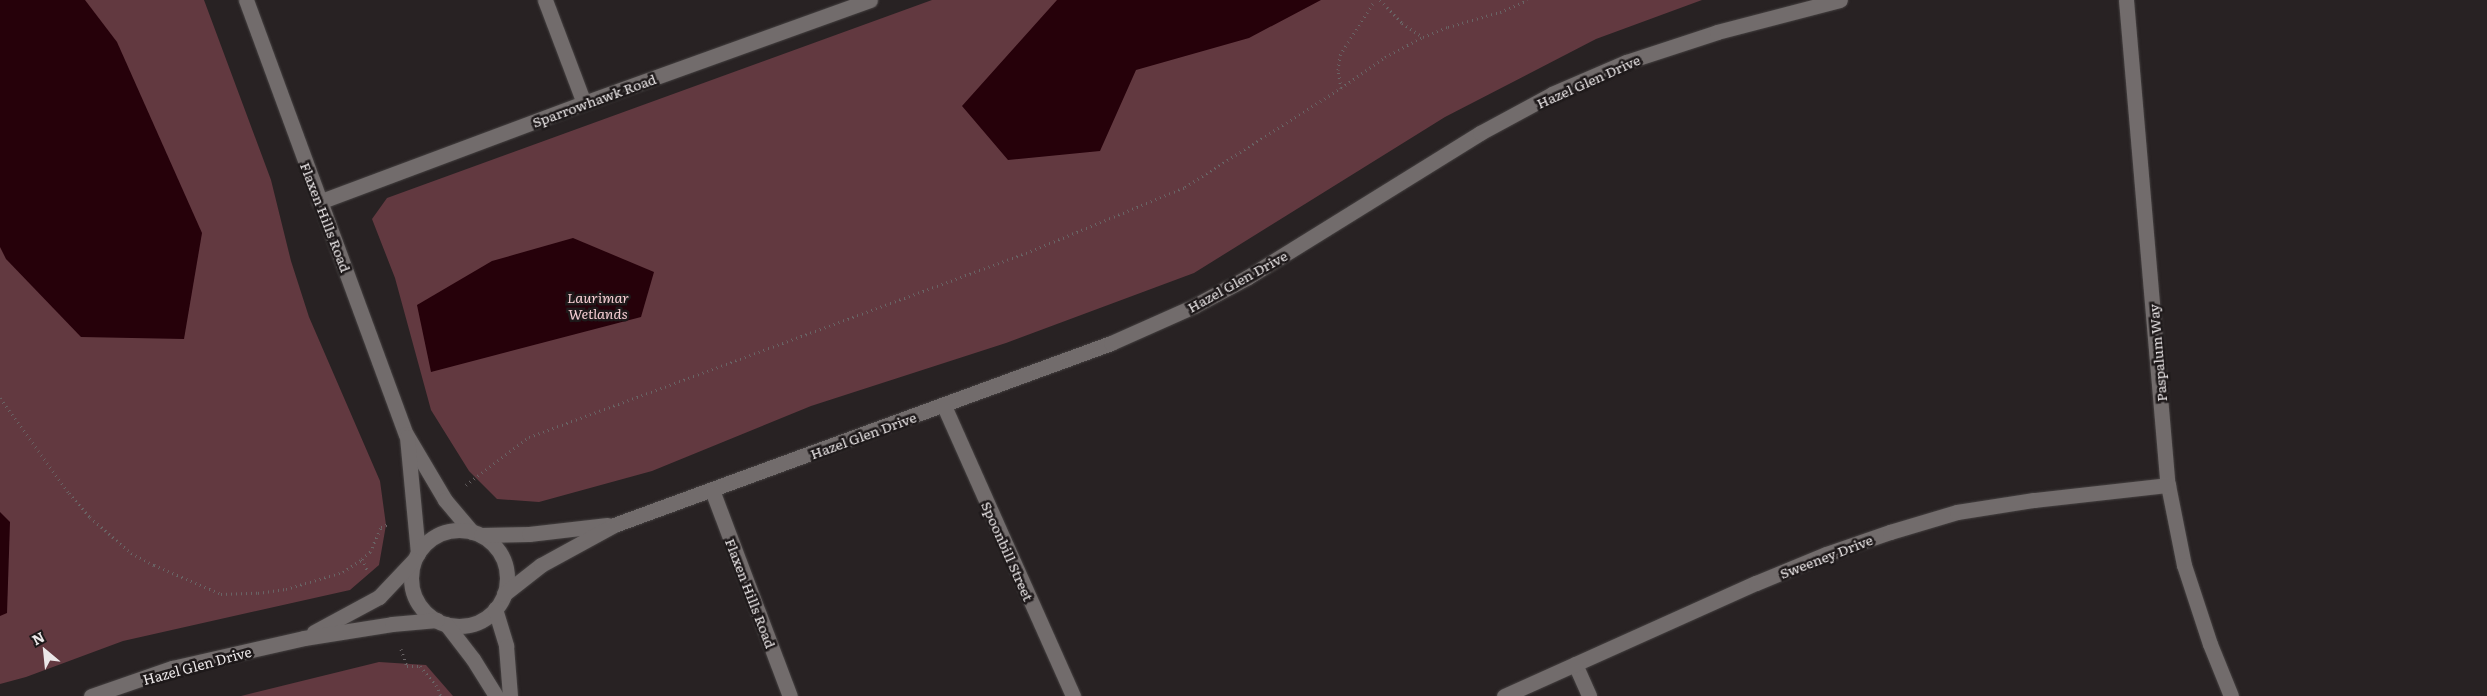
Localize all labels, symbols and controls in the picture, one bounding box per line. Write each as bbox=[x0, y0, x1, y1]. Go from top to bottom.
street label: Hazel Glen Drive bbox=[1534, 51, 1642, 111]
street label: Sparrowhawk Road bbox=[530, 70, 658, 130]
street label: Flaxen Hills Road bbox=[297, 160, 355, 274]
street label: Hazel Glen Drive bbox=[1184, 247, 1290, 315]
park label: Laurimar Wetlands bbox=[567, 289, 629, 322]
street label: Paspalum Way bbox=[2144, 303, 2170, 403]
street label: Hazel Glen Drive bbox=[808, 408, 918, 462]
street label: Spoonbill Street bbox=[978, 498, 1038, 604]
street label: Sweeney Drive bbox=[1777, 531, 1875, 581]
street label: Flaxen Hills Road bbox=[722, 536, 780, 650]
north arrow bbox=[20, 626, 70, 676]
text: N bbox=[28, 626, 48, 649]
street label: Hazel Glen Drive bbox=[141, 642, 253, 688]

